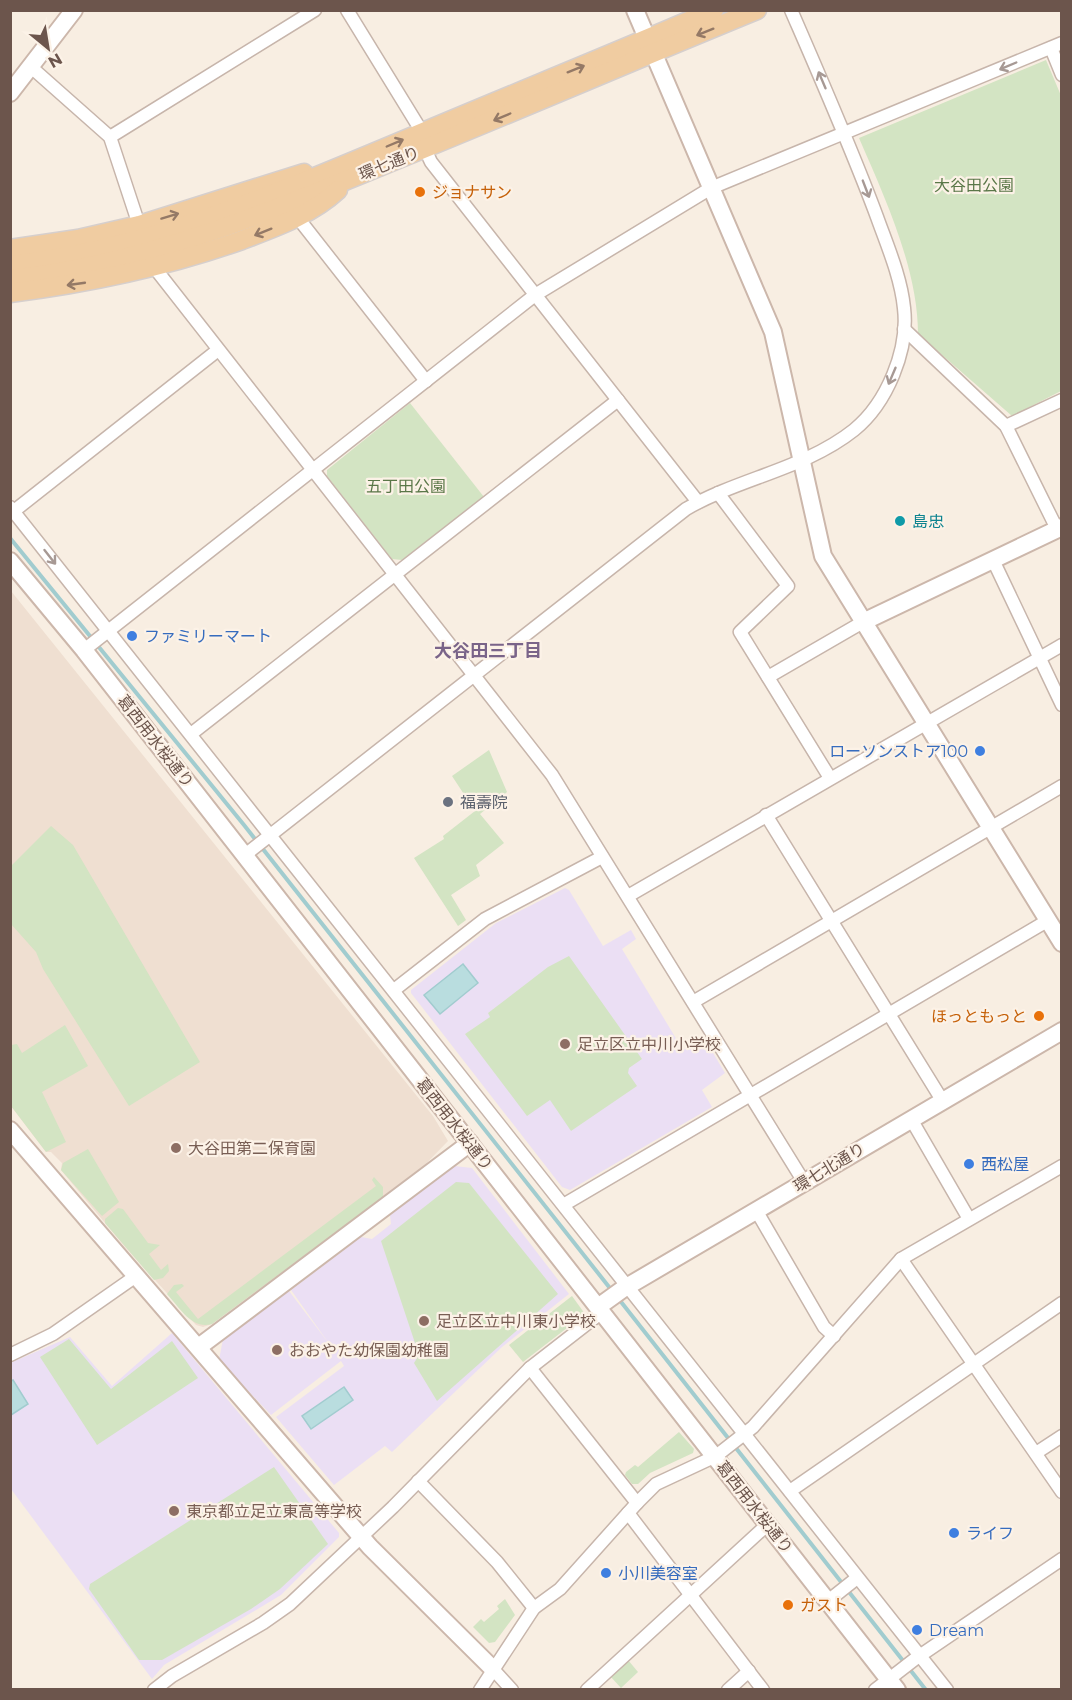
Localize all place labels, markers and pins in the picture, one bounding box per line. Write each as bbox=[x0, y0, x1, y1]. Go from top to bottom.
place label: ジョナサン bbox=[432, 183, 512, 202]
marker: ジョナサン bbox=[413, 185, 427, 199]
place label: 島忠 bbox=[912, 512, 944, 531]
marker: 島忠 bbox=[893, 514, 907, 528]
place label: ファミリーマート bbox=[144, 627, 272, 646]
marker: ファミリーマート bbox=[125, 629, 139, 643]
place label: ローソンストア100 bbox=[829, 742, 968, 761]
marker: ローソンストア100 bbox=[973, 744, 987, 758]
place label: 福壽院 bbox=[460, 793, 508, 812]
marker: 福壽院 bbox=[441, 795, 455, 809]
place label: ほっともっと bbox=[931, 1007, 1027, 1026]
marker: ほっともっと bbox=[1032, 1009, 1046, 1023]
place label: 足立区立中川小学校 bbox=[577, 1035, 721, 1054]
marker: 足立区立中川小学校 bbox=[558, 1037, 572, 1051]
place label: 大谷田第二保育園 bbox=[188, 1139, 316, 1158]
marker: 大谷田第二保育園 bbox=[169, 1141, 183, 1155]
place label: 西松屋 bbox=[981, 1155, 1029, 1174]
marker: 西松屋 bbox=[962, 1157, 976, 1171]
place label: 足立区立中川東小学校 bbox=[436, 1312, 596, 1331]
marker: 足立区立中川東小学校 bbox=[417, 1314, 431, 1328]
place label: おおやた幼保園幼稚園 bbox=[289, 1341, 449, 1360]
marker: おおやた幼保園幼稚園 bbox=[270, 1343, 284, 1357]
place label: 東京都立足立東高等学校 bbox=[186, 1502, 362, 1521]
marker: 東京都立足立東高等学校 bbox=[167, 1504, 181, 1518]
place label: ライフ bbox=[966, 1524, 1014, 1543]
marker: ライフ bbox=[947, 1526, 961, 1540]
place label: 小川美容室 bbox=[618, 1564, 698, 1583]
marker: 小川美容室 bbox=[599, 1566, 613, 1580]
place label: ガスト bbox=[800, 1596, 848, 1615]
marker: ガスト bbox=[781, 1598, 795, 1612]
place label: Dream bbox=[929, 1621, 984, 1640]
marker: Dream bbox=[910, 1623, 924, 1637]

